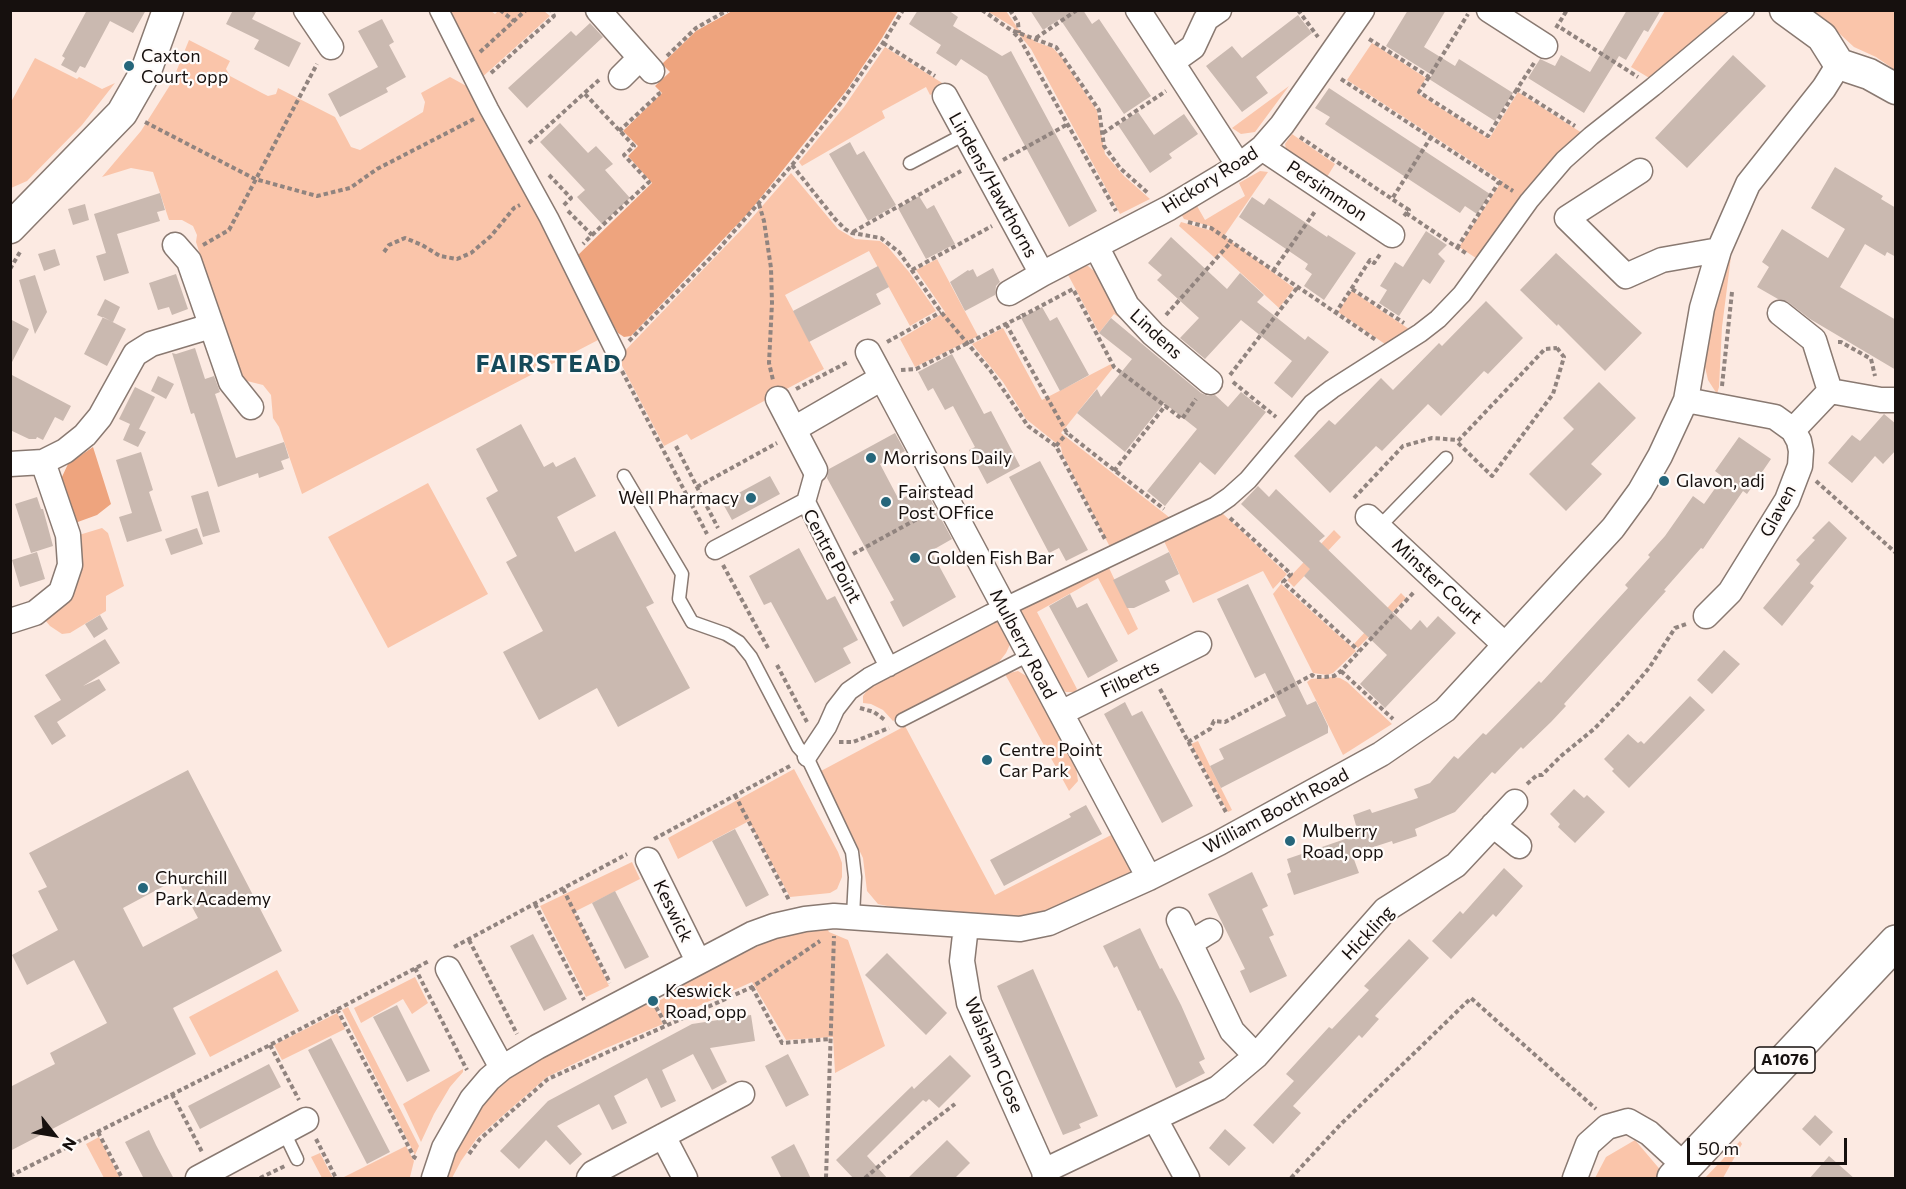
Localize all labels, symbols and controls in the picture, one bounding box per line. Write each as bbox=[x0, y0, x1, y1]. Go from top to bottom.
place label: Caxton Court, opp bbox=[141, 45, 228, 88]
marker: Caxton Court, opp bbox=[122, 59, 136, 73]
street label: Lindens/Hawthorns bbox=[944, 109, 1042, 261]
street label: Hickory Road bbox=[1158, 142, 1262, 218]
street label: Persimmon bbox=[1283, 156, 1371, 226]
street label: Lindens bbox=[1125, 304, 1187, 364]
district label: FAIRSTEAD bbox=[476, 350, 622, 378]
place label: Morrisons Daily bbox=[883, 447, 1012, 469]
marker: Morrisons Daily bbox=[864, 451, 878, 465]
place label: Glavon, adj bbox=[1676, 470, 1765, 492]
marker: Glavon, adj bbox=[1657, 474, 1671, 488]
place label: Fairstead Post OFfice bbox=[898, 481, 994, 524]
street label: Glaven bbox=[1755, 481, 1801, 541]
place label: Well Pharmacy bbox=[618, 487, 739, 509]
marker: Well Pharmacy bbox=[744, 491, 758, 505]
marker: Fairstead Post OFfice bbox=[879, 495, 893, 509]
street label: Centre Point bbox=[798, 505, 866, 607]
street label: Minster Court bbox=[1387, 534, 1487, 628]
place label: Golden Fish Bar bbox=[927, 547, 1054, 569]
marker: Golden Fish Bar bbox=[908, 551, 922, 565]
street label: Mulberry Road bbox=[985, 585, 1061, 703]
street label: Filberts bbox=[1097, 656, 1163, 702]
place label: Centre Point Car Park bbox=[999, 739, 1102, 782]
marker: Centre Point Car Park bbox=[980, 753, 994, 767]
street label: William Booth Road bbox=[1200, 764, 1352, 858]
place label: Mulberry Road, opp bbox=[1302, 820, 1384, 862]
marker: Mulberry Road, opp bbox=[1283, 834, 1297, 848]
place label: Churchill Park Academy bbox=[155, 867, 271, 910]
street label: Keswick bbox=[649, 876, 697, 946]
marker: Churchill Park Academy bbox=[136, 881, 150, 895]
street label: Hickling bbox=[1338, 901, 1398, 965]
place label: Keswick Road, opp bbox=[665, 980, 747, 1022]
marker: Keswick Road, opp bbox=[646, 994, 660, 1008]
street label: Walsham Close bbox=[960, 994, 1028, 1116]
road number: A1076 bbox=[1755, 1047, 1815, 1073]
north arrow bbox=[24, 1105, 84, 1165]
scale bar bbox=[1690, 1126, 1850, 1164]
text: N bbox=[59, 1134, 81, 1155]
text: 50 m bbox=[1698, 1137, 1739, 1159]

